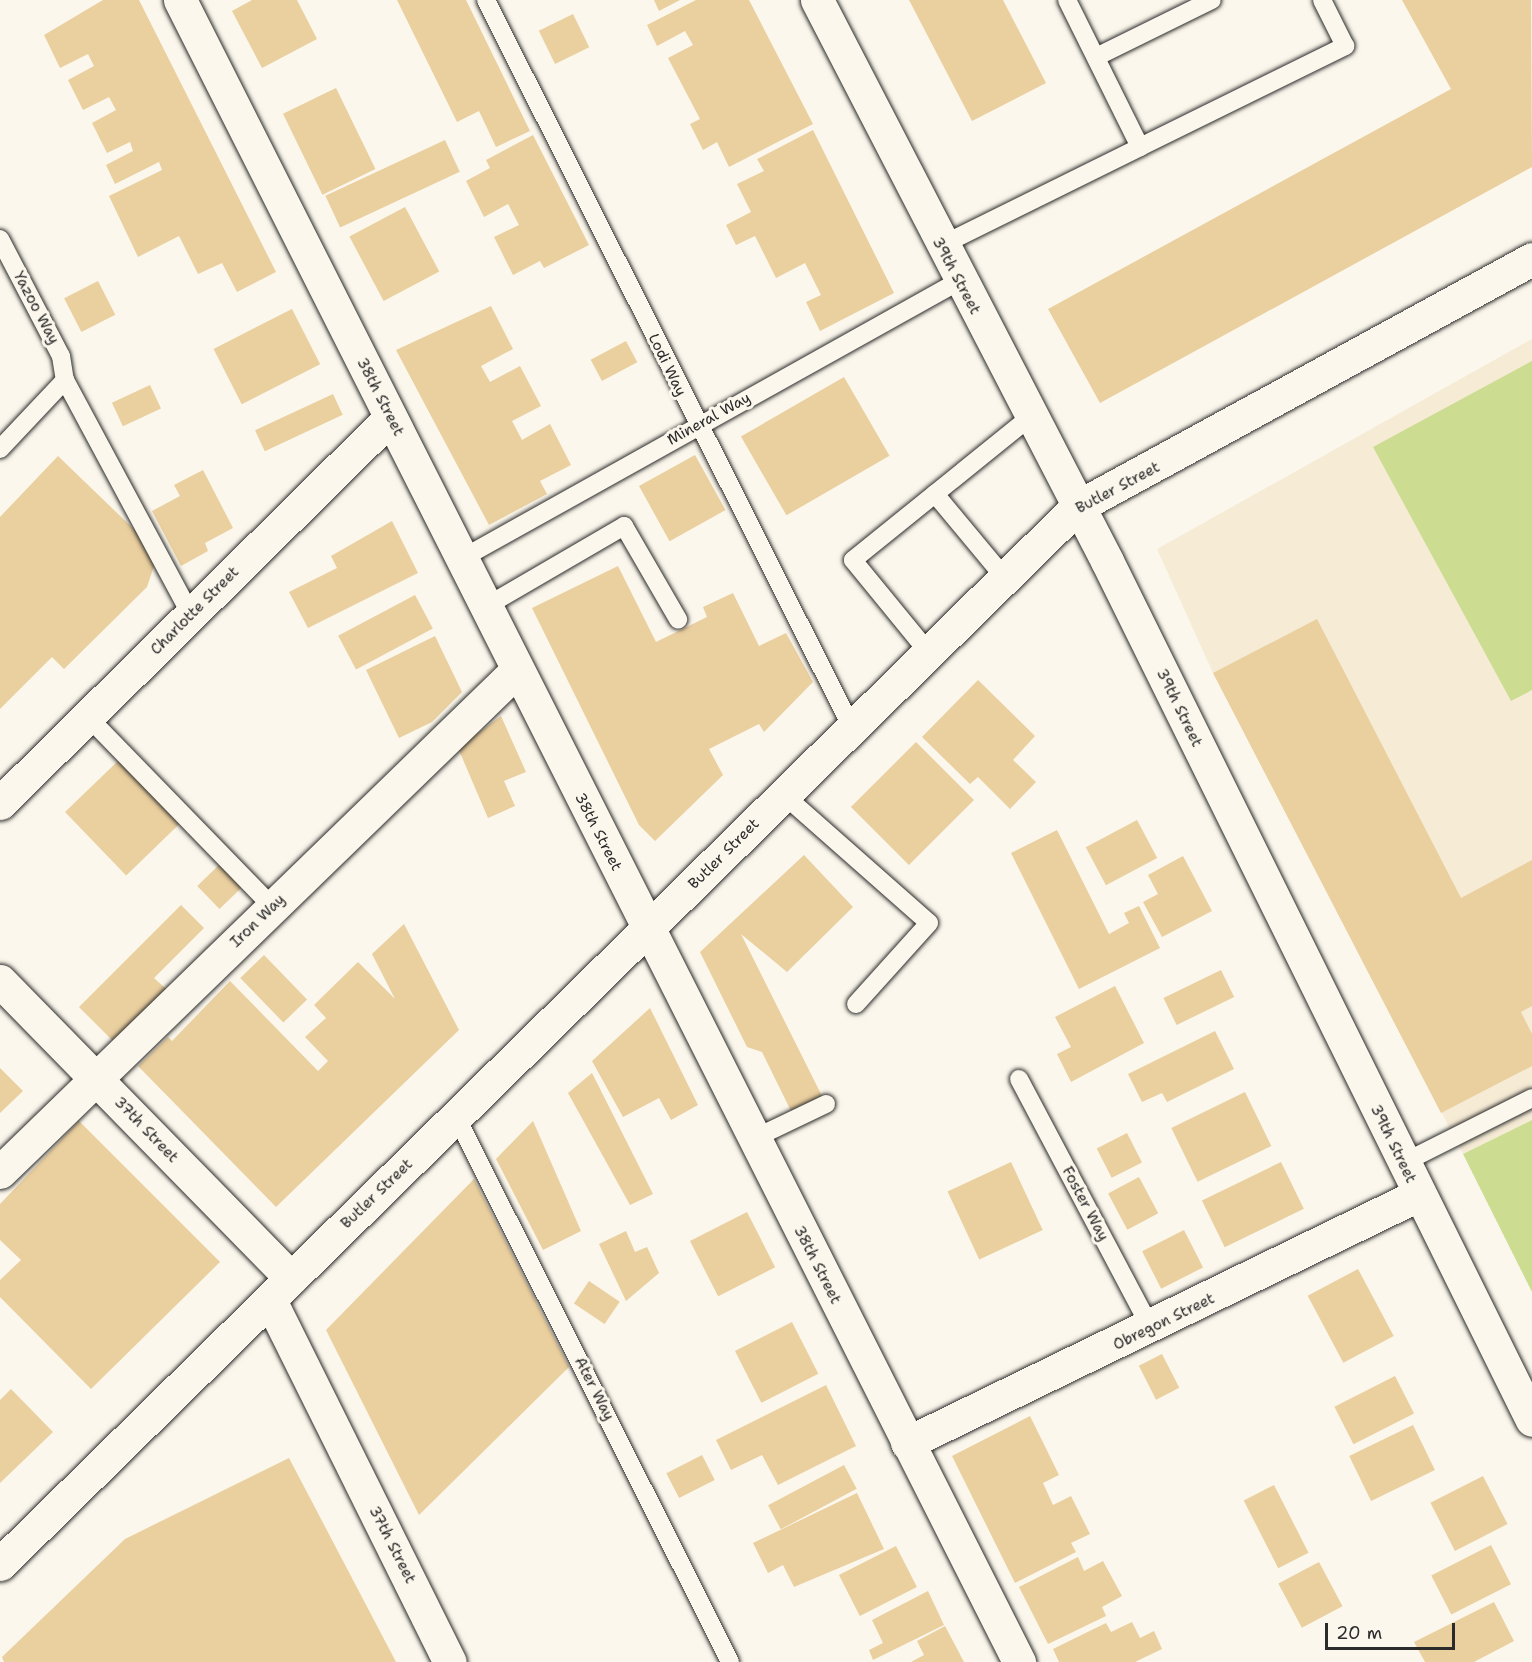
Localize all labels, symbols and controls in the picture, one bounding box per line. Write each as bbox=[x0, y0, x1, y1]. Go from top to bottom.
street label: 39th Street bbox=[928, 234, 984, 318]
street label: Yazoo Way bbox=[9, 268, 63, 348]
street label: Lodi Way bbox=[644, 331, 690, 399]
street label: 38th Street bbox=[353, 355, 407, 439]
street label: Mineral Way bbox=[664, 389, 754, 449]
street label: Butler Street bbox=[1073, 458, 1163, 518]
street label: Charlotte Street bbox=[147, 563, 243, 659]
street label: 39th Street bbox=[1152, 666, 1206, 750]
street label: 38th Street bbox=[571, 790, 625, 874]
street label: Butler Street bbox=[685, 815, 763, 893]
street label: Iron Way bbox=[227, 891, 289, 951]
street label: 37th Street bbox=[110, 1093, 182, 1167]
street label: 39th Street bbox=[1366, 1102, 1420, 1186]
street label: Butler Street bbox=[337, 1155, 417, 1233]
street label: Foster Way bbox=[1058, 1164, 1112, 1244]
street label: 38th Street bbox=[790, 1223, 844, 1307]
street label: Obregon Street bbox=[1110, 1290, 1218, 1354]
street label: Ater Way bbox=[570, 1354, 618, 1424]
street label: 37th Street bbox=[365, 1503, 419, 1587]
scale bar bbox=[1328, 1611, 1458, 1649]
text: 20 m bbox=[1336, 1621, 1382, 1645]

